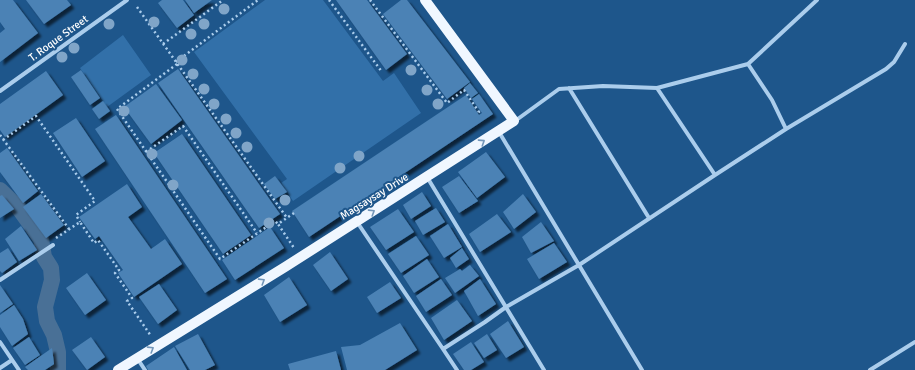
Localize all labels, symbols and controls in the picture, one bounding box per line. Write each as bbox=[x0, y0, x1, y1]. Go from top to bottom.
street label: T. Roque Street bbox=[26, 12, 91, 64]
one-way arrow bbox=[477, 140, 484, 147]
street label: Magsaysay Drive bbox=[338, 170, 411, 223]
one-way arrow bbox=[368, 209, 375, 216]
one-way arrow bbox=[258, 278, 265, 286]
one-way arrow bbox=[147, 347, 154, 354]

